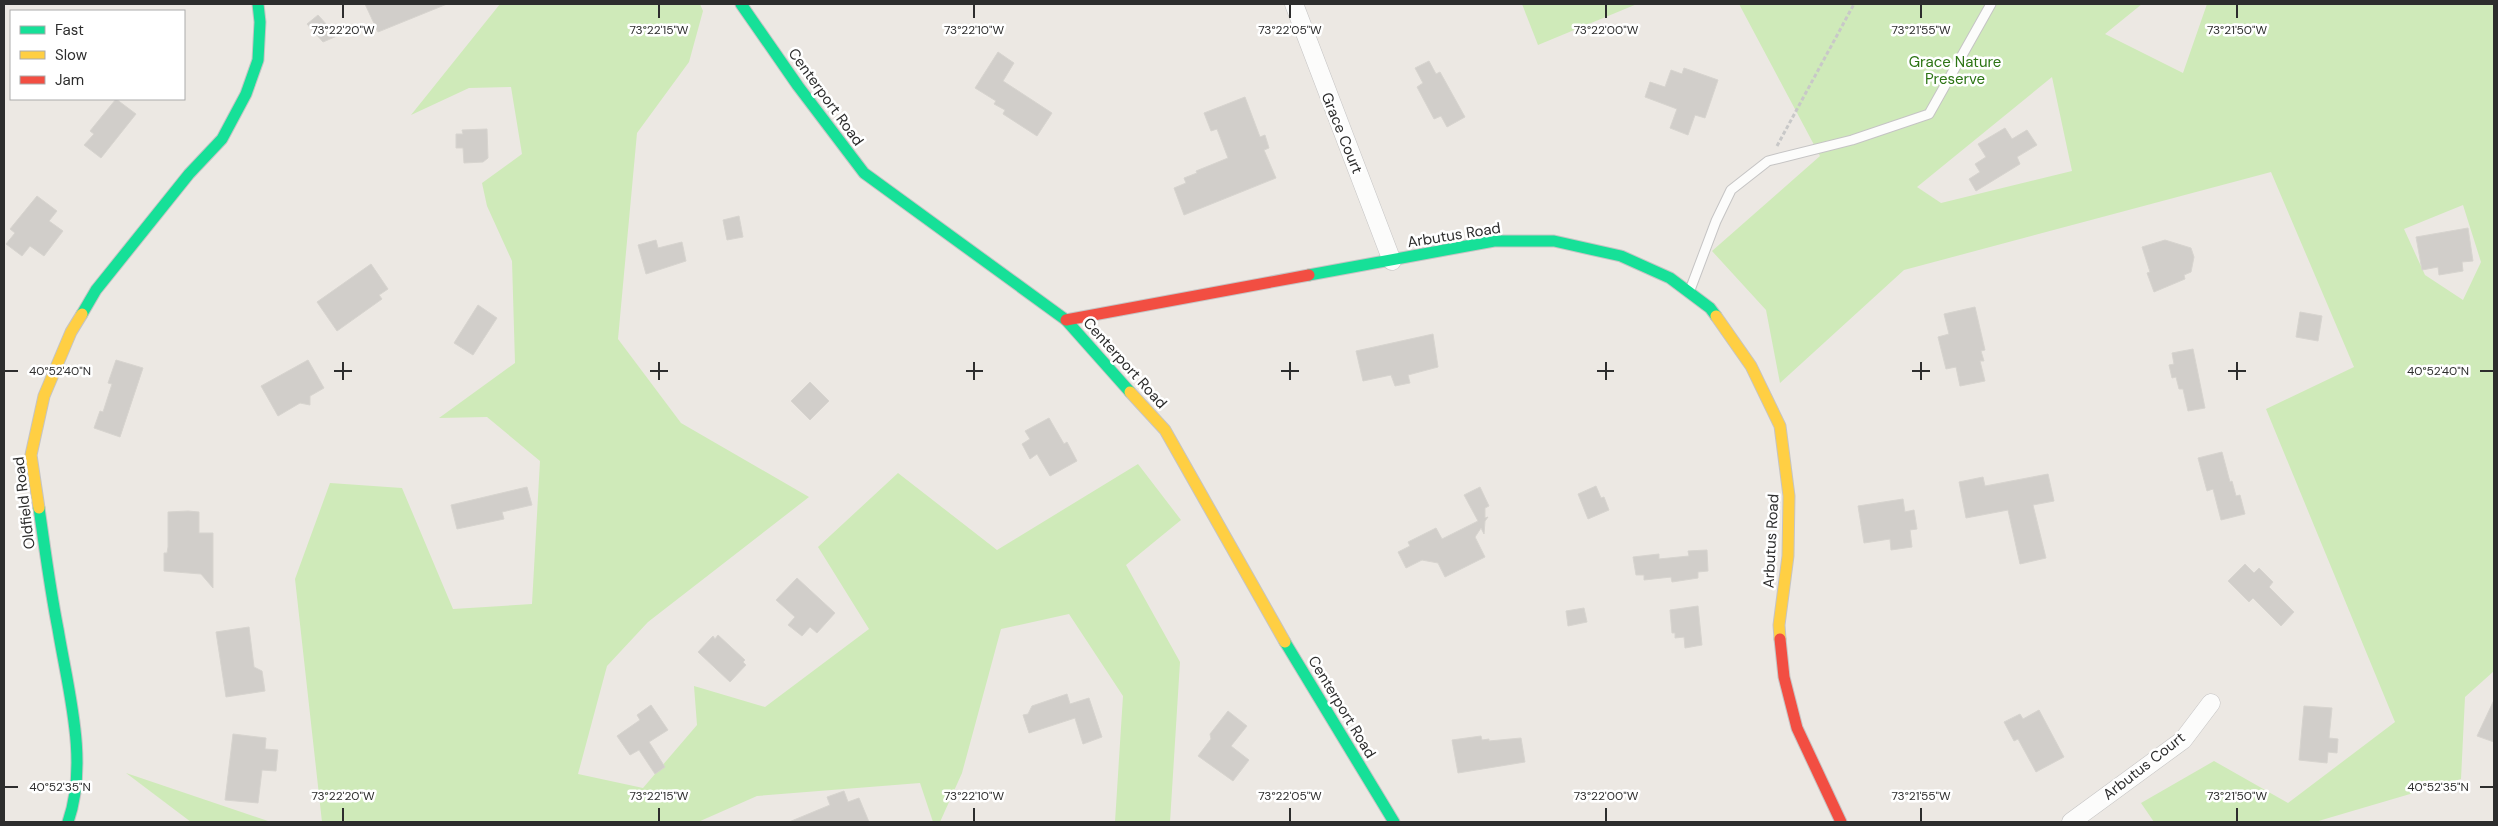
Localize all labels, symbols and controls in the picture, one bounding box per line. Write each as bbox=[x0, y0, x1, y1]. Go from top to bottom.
legend bbox=[10, 10, 185, 100]
text: Fast bbox=[55, 20, 84, 40]
text: 73°22'20"W bbox=[311, 22, 375, 38]
text: 73°22'15"W bbox=[629, 22, 689, 38]
text: 73°22'10"W bbox=[944, 22, 1004, 38]
text: 73°22'05"W bbox=[1258, 22, 1322, 38]
text: 73°22'00"W bbox=[1574, 22, 1639, 38]
text: 73°21'55"W bbox=[1891, 22, 1951, 38]
text: 73°21'50"W bbox=[2207, 22, 2267, 38]
street label: Centerport Road bbox=[784, 44, 868, 150]
text: Slow bbox=[55, 45, 88, 65]
park label: Grace Nature Preserve bbox=[1909, 52, 2001, 89]
text: Jam bbox=[55, 70, 84, 90]
street label: Grace Court bbox=[1317, 89, 1367, 177]
street label: Arbutus Road bbox=[1406, 218, 1502, 252]
street label: Centerport Road bbox=[1079, 313, 1171, 413]
text: 40°52'40"N bbox=[29, 363, 91, 379]
text: 40°52'40"N bbox=[2407, 363, 2469, 379]
street label: Oldfield Road bbox=[8, 456, 40, 550]
street label: Arbutus Road bbox=[1759, 493, 1783, 589]
street label: Centerport Road bbox=[1303, 652, 1381, 762]
street label: Arbutus Court bbox=[2099, 728, 2189, 804]
text: 40°52'35"N bbox=[29, 779, 91, 795]
text: 40°52'35"N bbox=[2407, 779, 2469, 795]
text: 73°22'20"W bbox=[311, 788, 375, 804]
text: 73°22'15"W bbox=[629, 788, 689, 804]
text: 73°22'10"W bbox=[944, 788, 1004, 804]
text: 73°22'05"W bbox=[1258, 788, 1322, 804]
text: 73°22'00"W bbox=[1574, 788, 1639, 804]
text: 73°21'55"W bbox=[1891, 788, 1951, 804]
text: 73°21'50"W bbox=[2207, 788, 2267, 804]

